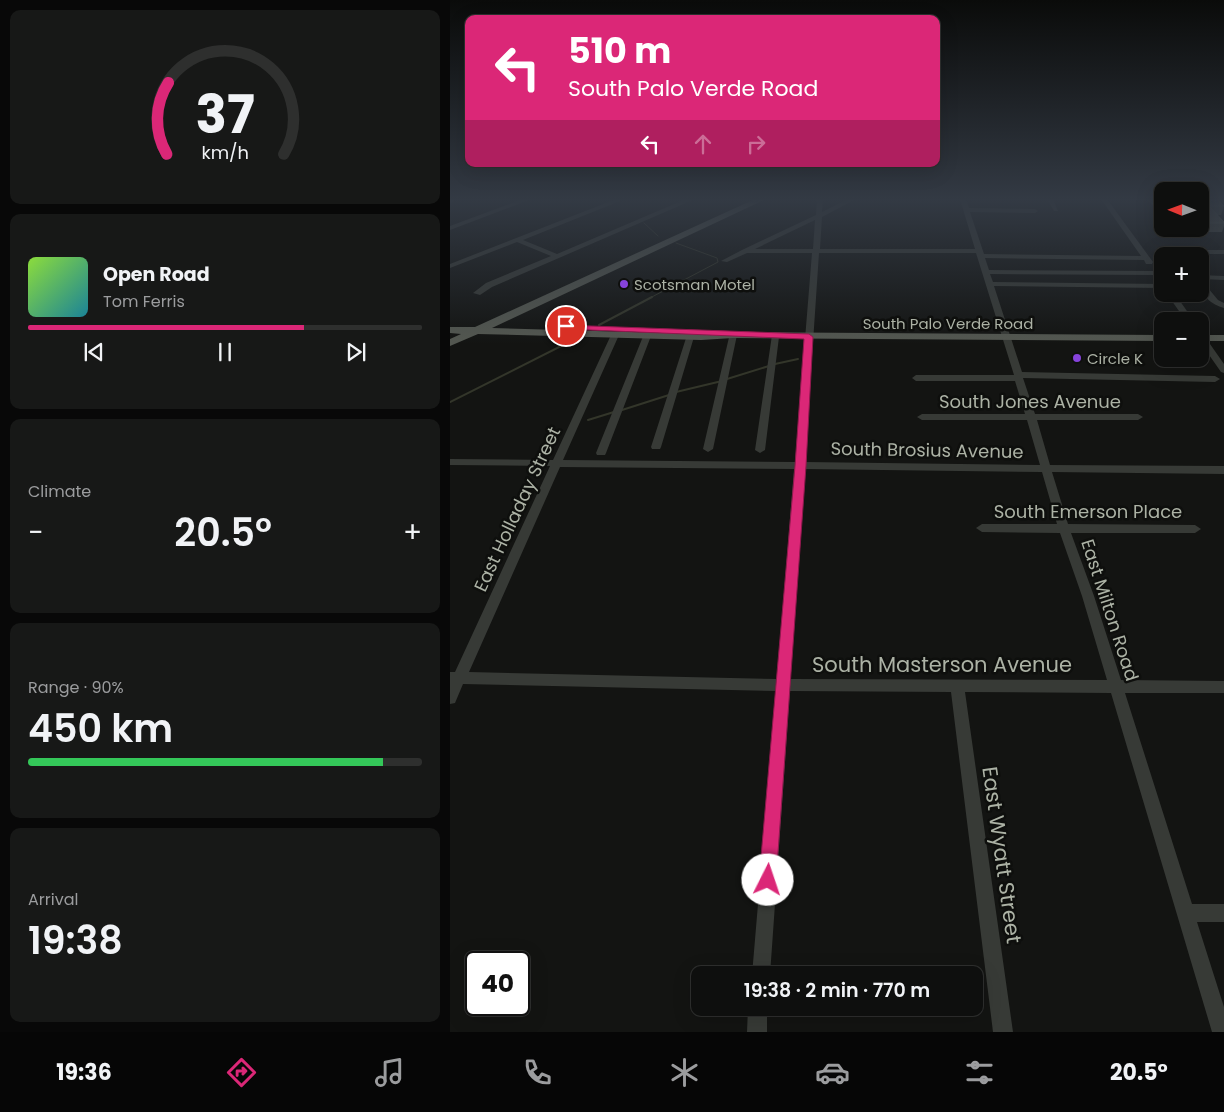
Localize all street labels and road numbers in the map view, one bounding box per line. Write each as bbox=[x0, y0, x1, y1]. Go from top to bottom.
street label: South Palo Verde Road bbox=[863, 313, 1033, 334]
street label: South Jones Avenue bbox=[939, 389, 1121, 414]
street label: East Holladay Street bbox=[468, 423, 566, 595]
street label: South Brosius Avenue bbox=[830, 436, 1024, 464]
street label: South Emerson Place bbox=[994, 499, 1182, 524]
street label: East Milton Road bbox=[1075, 536, 1145, 684]
street label: South Masterson Avenue bbox=[812, 650, 1072, 679]
street label: East Wyatt Street bbox=[975, 765, 1029, 945]

